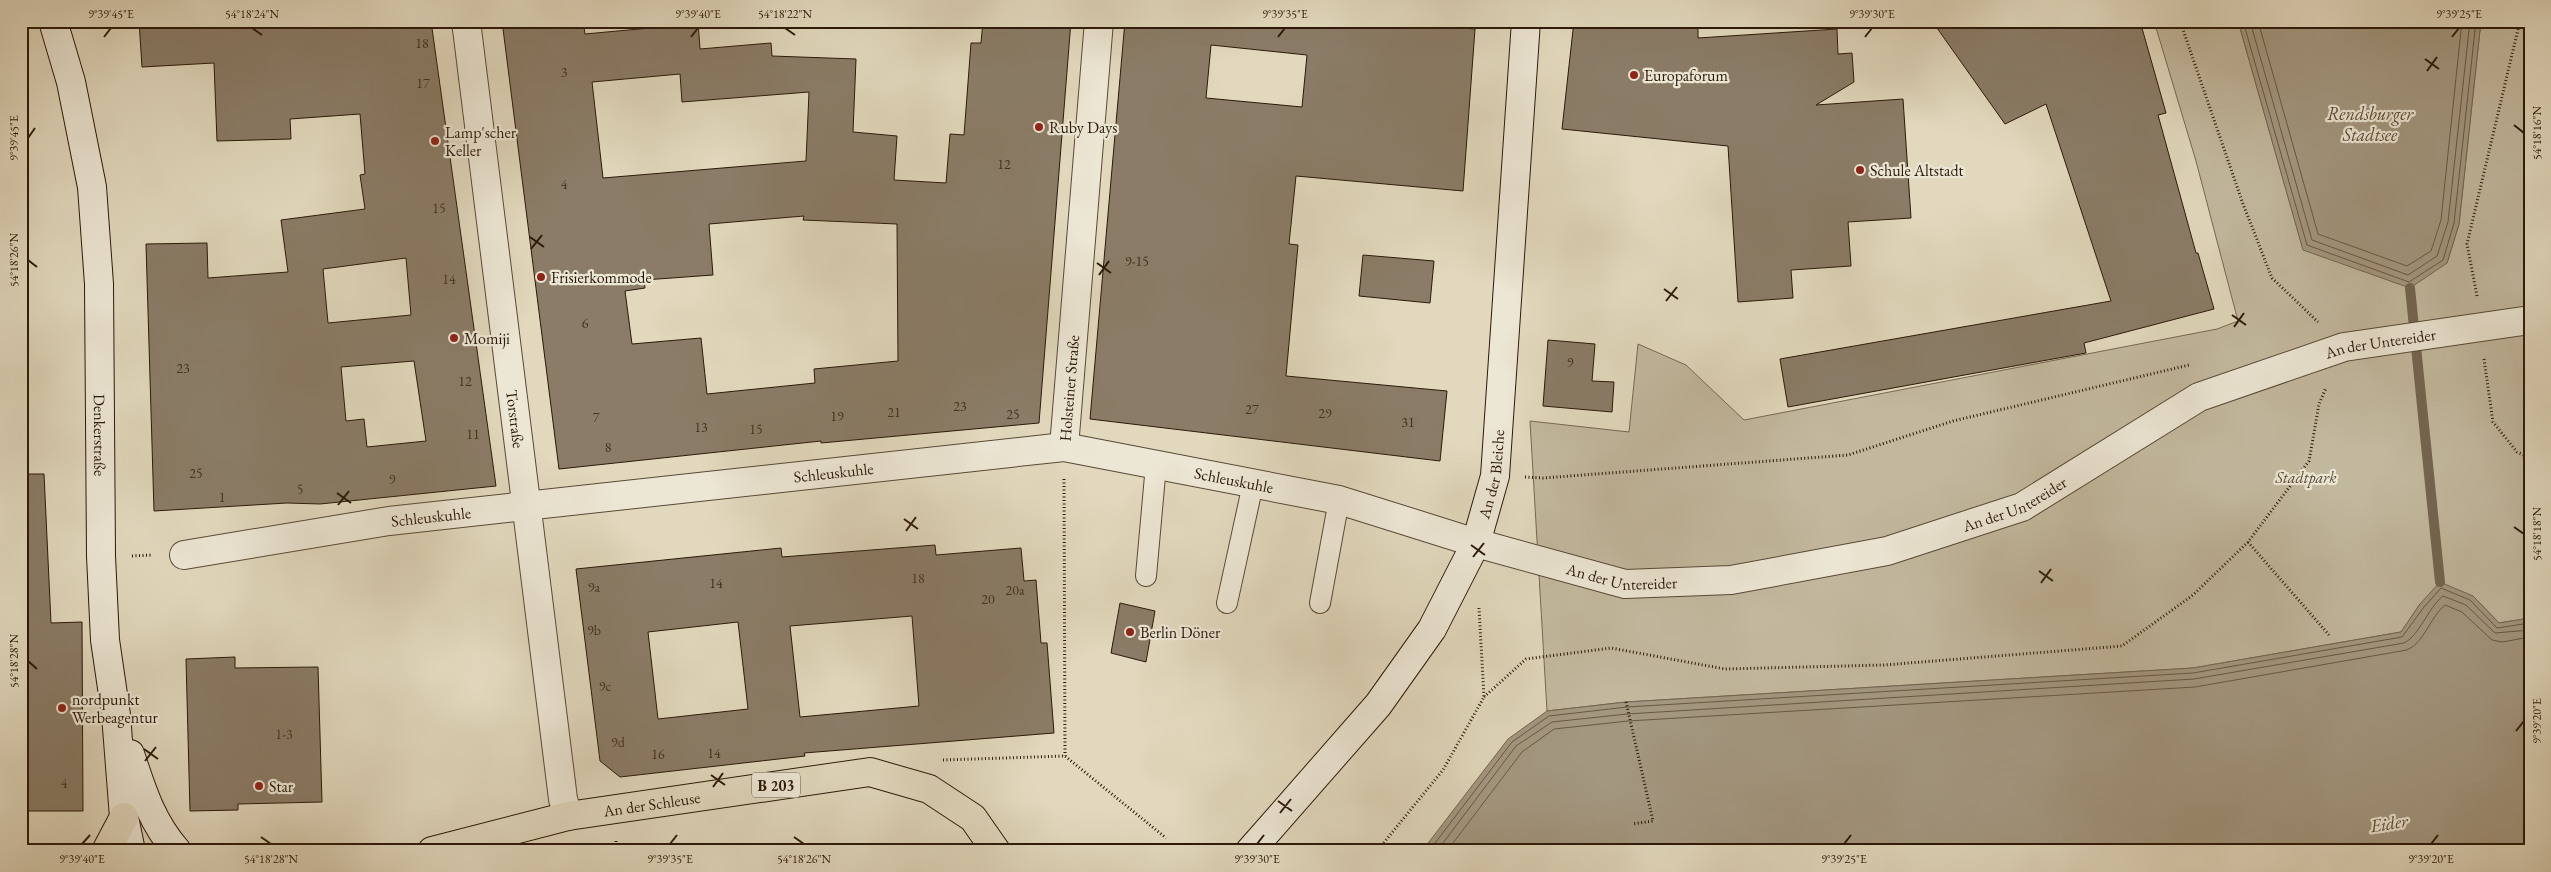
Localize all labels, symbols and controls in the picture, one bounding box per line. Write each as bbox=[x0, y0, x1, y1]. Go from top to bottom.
text: 9°39'45"E bbox=[88, 6, 134, 22]
text: 54°18'24"N bbox=[225, 6, 279, 22]
text: 9°39'40"E bbox=[675, 6, 721, 22]
text: 54°18'22"N bbox=[758, 6, 812, 22]
text: 9°39'35"E bbox=[1262, 6, 1308, 22]
text: 9°39'30"E bbox=[1849, 6, 1895, 22]
text: 9°39'25"E bbox=[2436, 6, 2482, 22]
house number: 18 bbox=[415, 34, 429, 52]
house number: 3 bbox=[561, 63, 568, 81]
place label: Europaforum bbox=[1644, 65, 1728, 86]
marker: Europaforum bbox=[1628, 69, 1640, 81]
house number: 17 bbox=[416, 74, 430, 92]
water label: Rendsburger Stadtsee bbox=[2327, 102, 2414, 146]
text: 54°18'16"N bbox=[2529, 106, 2545, 160]
text: 9°39'45"E bbox=[6, 115, 22, 161]
place label: Ruby Days bbox=[1049, 117, 1117, 138]
marker: Ruby Days bbox=[1033, 121, 1045, 133]
place label: Lamp'scher Keller bbox=[445, 122, 517, 161]
marker: Lamp'scher Keller bbox=[429, 135, 441, 147]
house number: 12 bbox=[997, 155, 1011, 173]
place label: Schule Altstadt bbox=[1870, 160, 1964, 181]
marker: Schule Altstadt bbox=[1854, 164, 1866, 176]
house number: 4 bbox=[561, 175, 568, 193]
house number: 15 bbox=[432, 199, 446, 217]
text: 54°18'26"N bbox=[6, 233, 22, 287]
house number: 9-15 bbox=[1125, 252, 1149, 270]
place label: Frisierkommode bbox=[551, 267, 652, 288]
house number: 14 bbox=[442, 270, 456, 288]
marker: Frisierkommode bbox=[535, 271, 547, 283]
house number: 6 bbox=[582, 314, 589, 332]
street label: An der Untereider bbox=[2321, 323, 2438, 364]
place label: Momiji bbox=[464, 328, 510, 349]
marker: Momiji bbox=[448, 332, 460, 344]
street label: Holsteiner Straße bbox=[1054, 334, 1084, 442]
house number: 9 bbox=[1567, 353, 1574, 371]
house number: 23 bbox=[176, 359, 190, 377]
house number: 12 bbox=[458, 372, 472, 390]
street label: Torstraße bbox=[502, 389, 530, 449]
street label: Denkerstraße bbox=[89, 394, 111, 476]
house number: 23 bbox=[953, 397, 967, 415]
house number: 27 bbox=[1245, 400, 1259, 418]
house number: 21 bbox=[887, 403, 901, 421]
house number: 29 bbox=[1318, 404, 1332, 422]
house number: 25 bbox=[1006, 405, 1020, 423]
house number: 19 bbox=[830, 407, 844, 425]
house number: 7 bbox=[593, 408, 600, 426]
house number: 31 bbox=[1401, 413, 1415, 431]
house number: 13 bbox=[694, 418, 708, 436]
house number: 15 bbox=[749, 420, 763, 438]
house number: 11 bbox=[466, 425, 480, 443]
street label: An der Bleiche bbox=[1473, 429, 1509, 522]
house number: 8 bbox=[605, 438, 612, 456]
street label: Schleuskuhle bbox=[793, 457, 875, 487]
street label: Schleuskuhle bbox=[1193, 462, 1275, 498]
house number: 25 bbox=[189, 464, 203, 482]
park label: Stadtpark bbox=[2275, 467, 2337, 488]
house number: 9 bbox=[389, 470, 396, 488]
street label: An der Untereider bbox=[1959, 471, 2071, 537]
house number: 5 bbox=[297, 480, 303, 498]
house number: 1 bbox=[219, 488, 225, 506]
street label: Schleuskuhle bbox=[390, 502, 472, 531]
text: 54°18'18"N bbox=[2529, 507, 2545, 561]
street label: An der Untereider bbox=[1563, 558, 1678, 595]
house number: 18 bbox=[911, 569, 925, 587]
house number: 14 bbox=[709, 574, 723, 592]
house number: 9a bbox=[588, 578, 601, 596]
house number: 20a bbox=[1005, 581, 1025, 599]
house number: 20 bbox=[981, 590, 995, 608]
house number: 9b bbox=[587, 621, 601, 639]
place label: Berlin Döner bbox=[1140, 622, 1221, 643]
marker: Berlin Döner bbox=[1124, 626, 1136, 638]
text: 54°18'28"N bbox=[6, 634, 22, 688]
house number: 9c bbox=[599, 677, 612, 695]
place label: nordpunkt Werbeagentur bbox=[72, 689, 159, 728]
text: 9°39'20"E bbox=[2529, 698, 2545, 744]
marker: nordpunkt Werbeagentur bbox=[56, 702, 68, 714]
house number: 1-3 bbox=[275, 725, 293, 743]
house number: 9d bbox=[611, 733, 626, 751]
house number: 14 bbox=[707, 744, 721, 762]
house number: 16 bbox=[651, 745, 665, 763]
road number: B 203 bbox=[752, 772, 800, 798]
house number: 4 bbox=[61, 774, 68, 792]
place label: Star bbox=[269, 776, 294, 797]
marker: Star bbox=[253, 780, 265, 792]
street label: An der Schleuse bbox=[601, 786, 702, 821]
water label: Eider bbox=[2368, 809, 2410, 837]
text: 9°39'40"E bbox=[59, 851, 105, 867]
text: 54°18'28"N bbox=[244, 851, 298, 867]
text: 9°39'35"E bbox=[647, 851, 693, 867]
text: 54°18'26"N bbox=[777, 851, 831, 867]
text: 9°39'30"E bbox=[1234, 851, 1280, 867]
text: 9°39'25"E bbox=[1821, 851, 1867, 867]
text: 9°39'20"E bbox=[2408, 851, 2454, 867]

